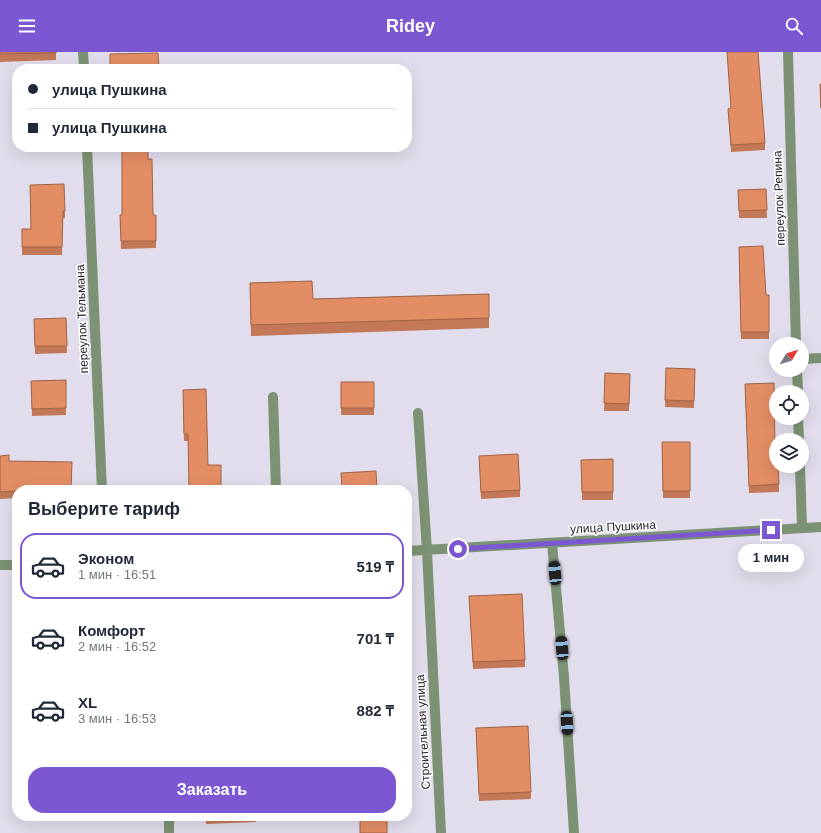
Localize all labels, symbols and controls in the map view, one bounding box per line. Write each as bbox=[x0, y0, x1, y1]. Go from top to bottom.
icon: menu bbox=[16, 15, 38, 37]
icon: search bbox=[783, 15, 805, 37]
text: Ridey bbox=[386, 16, 435, 36]
text: улица Пушкина bbox=[52, 81, 167, 98]
text: улица Пушкина bbox=[52, 119, 167, 136]
street label: переулок Репина bbox=[770, 150, 788, 246]
street label: переулок Тельмана bbox=[73, 264, 91, 374]
north arrow bbox=[769, 337, 809, 377]
map controls bbox=[769, 337, 809, 473]
button: locate bbox=[769, 385, 809, 425]
button: layers bbox=[769, 433, 809, 473]
text: Выберите тариф bbox=[28, 499, 180, 519]
street label: улица Пушкина bbox=[570, 518, 657, 536]
route end bbox=[762, 521, 780, 539]
route start bbox=[449, 540, 467, 558]
callout: 1 мин bbox=[738, 544, 804, 572]
icon: car bbox=[30, 548, 66, 584]
text: Эконом bbox=[78, 550, 134, 567]
text: 1 мин bbox=[753, 550, 789, 565]
text: 519 ₸ bbox=[357, 558, 394, 575]
car bbox=[548, 561, 562, 585]
text: 1 мин · 16:51 bbox=[78, 567, 156, 582]
icon: car bbox=[30, 620, 66, 656]
text: Комфорт bbox=[78, 622, 145, 639]
text: 701 ₸ bbox=[357, 630, 394, 647]
car bbox=[555, 636, 569, 660]
text: 2 мин · 16:52 bbox=[78, 639, 156, 654]
street label: Строительная улица bbox=[413, 674, 433, 790]
icon: car bbox=[30, 692, 66, 728]
text: XL bbox=[78, 694, 97, 711]
text: 882 ₸ bbox=[357, 702, 394, 719]
text: 3 мин · 16:53 bbox=[78, 711, 156, 726]
car bbox=[560, 711, 574, 735]
button: Заказать bbox=[28, 767, 396, 813]

